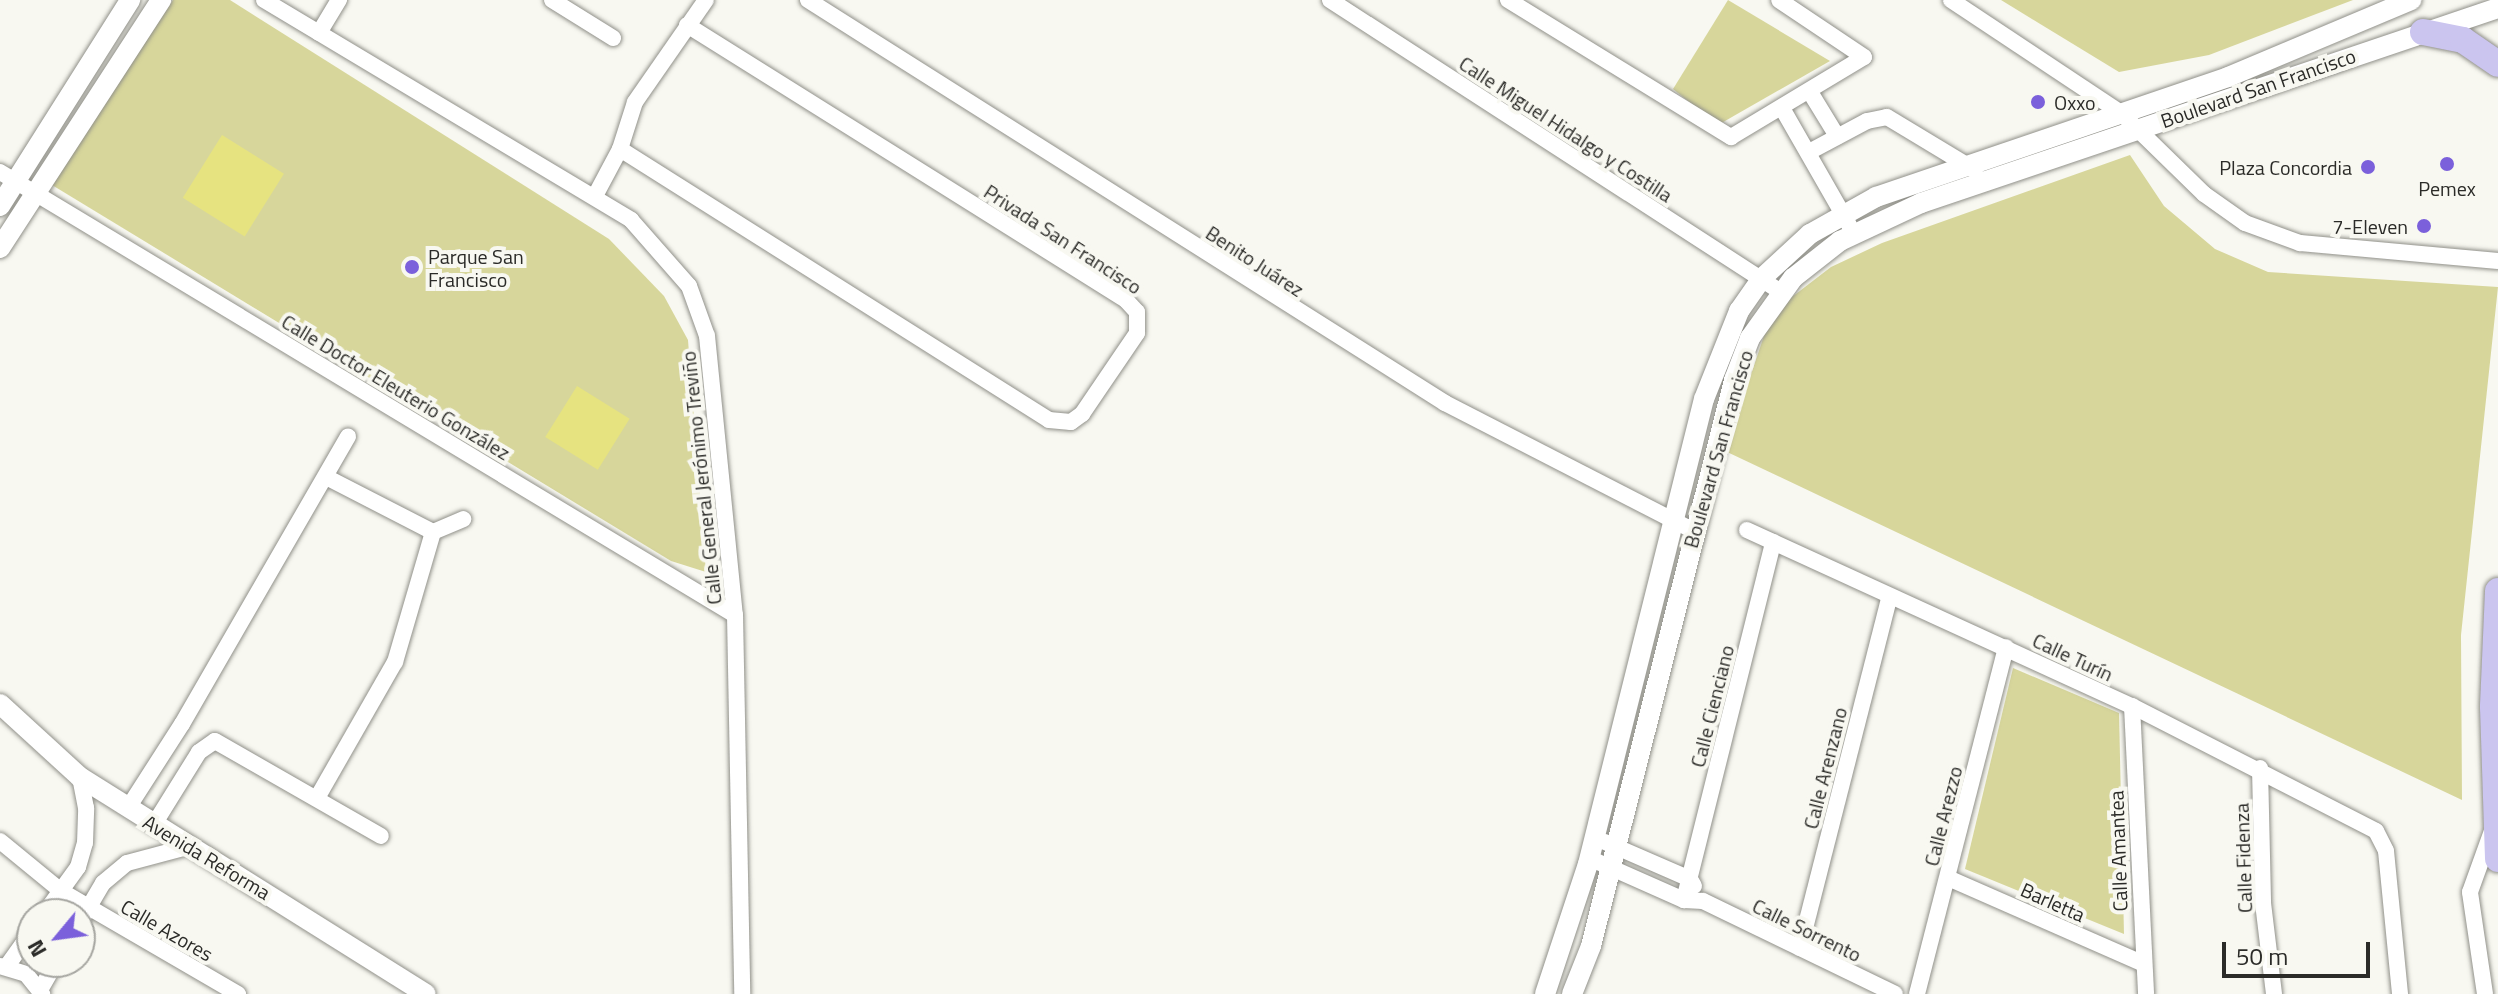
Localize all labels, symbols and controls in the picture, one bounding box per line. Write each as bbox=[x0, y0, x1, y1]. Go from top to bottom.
street label: Boulevard San Francisco bbox=[2157, 43, 2359, 133]
street label: Calle Miguel Hidalgo y Costilla bbox=[1455, 51, 1677, 207]
place label: Oxxo bbox=[2054, 90, 2096, 114]
marker: Oxxo bbox=[2029, 93, 2047, 111]
place label: Plaza Concordia bbox=[2219, 155, 2352, 179]
marker: Pemex bbox=[2438, 155, 2456, 173]
marker: Plaza Concordia bbox=[2359, 158, 2377, 176]
place label: Pemex bbox=[2418, 176, 2476, 200]
street label: Privada San Francisco bbox=[980, 179, 1146, 299]
place label: 7-Eleven bbox=[2332, 214, 2408, 238]
marker: 7-Eleven bbox=[2415, 217, 2433, 235]
street label: Benito Juárez bbox=[1202, 220, 1308, 302]
place label: Parque San Francisco bbox=[428, 244, 524, 291]
marker: Parque San Francisco bbox=[403, 258, 421, 276]
street label: Calle Doctor Eleuterio González bbox=[278, 309, 514, 465]
street label: Boulevard San Francisco bbox=[1678, 347, 1758, 551]
street label: Calle General Jerónimo Treviño bbox=[676, 350, 726, 606]
street label: Calle Turín bbox=[2029, 628, 2117, 686]
street label: Calle Cienciano bbox=[1685, 642, 1739, 770]
street label: Calle Arenzano bbox=[1798, 705, 1852, 831]
street label: Calle Arezzo bbox=[1919, 764, 1967, 868]
street label: Calle Amantea bbox=[2104, 790, 2132, 912]
street label: Calle Fidenza bbox=[2229, 803, 2257, 913]
street label: Avenida Reforma bbox=[139, 810, 275, 904]
street label: Barletta bbox=[2017, 877, 2089, 927]
street label: Calle Sorrento bbox=[1749, 893, 1865, 967]
street label: Calle Azores bbox=[117, 894, 217, 966]
north arrow bbox=[16, 898, 96, 978]
scale bar bbox=[2226, 926, 2374, 976]
text: N bbox=[18, 934, 55, 964]
text: 50 m bbox=[2236, 938, 2288, 974]

